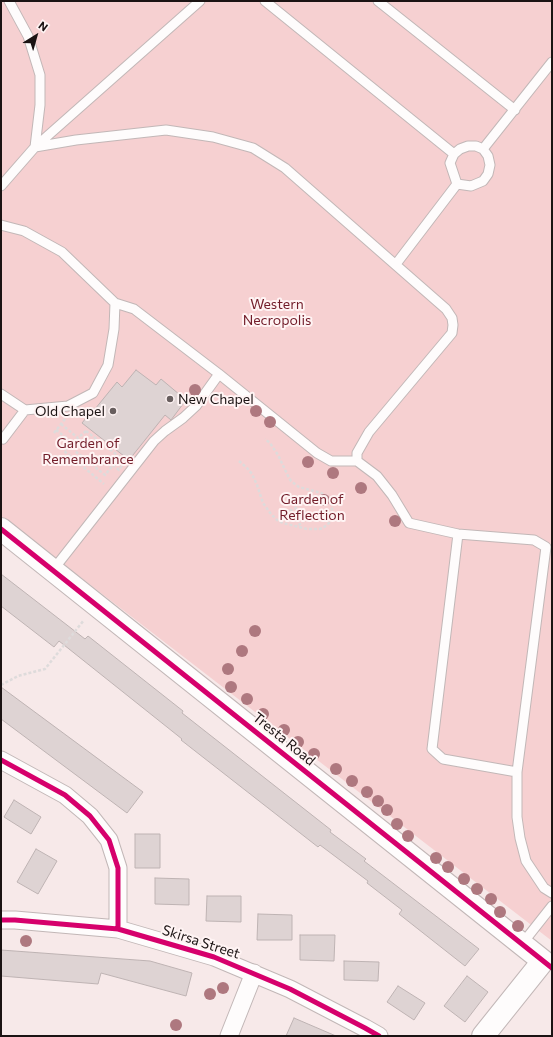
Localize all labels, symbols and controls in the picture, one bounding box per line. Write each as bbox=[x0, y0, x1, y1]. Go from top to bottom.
north arrow bbox=[16, 16, 56, 56]
text: N bbox=[36, 18, 51, 34]
park label: Western Necropolis bbox=[243, 296, 311, 328]
place label: New Chapel bbox=[178, 391, 254, 407]
marker: New Chapel bbox=[165, 394, 175, 404]
place label: Old Chapel bbox=[35, 403, 105, 419]
marker: Old Chapel bbox=[108, 406, 118, 416]
park label: Garden of Remembrance bbox=[42, 435, 134, 468]
park label: Garden of Reflection bbox=[279, 491, 345, 524]
street label: Tresta Road bbox=[249, 709, 319, 769]
street label: Skirsa Street bbox=[160, 922, 242, 962]

